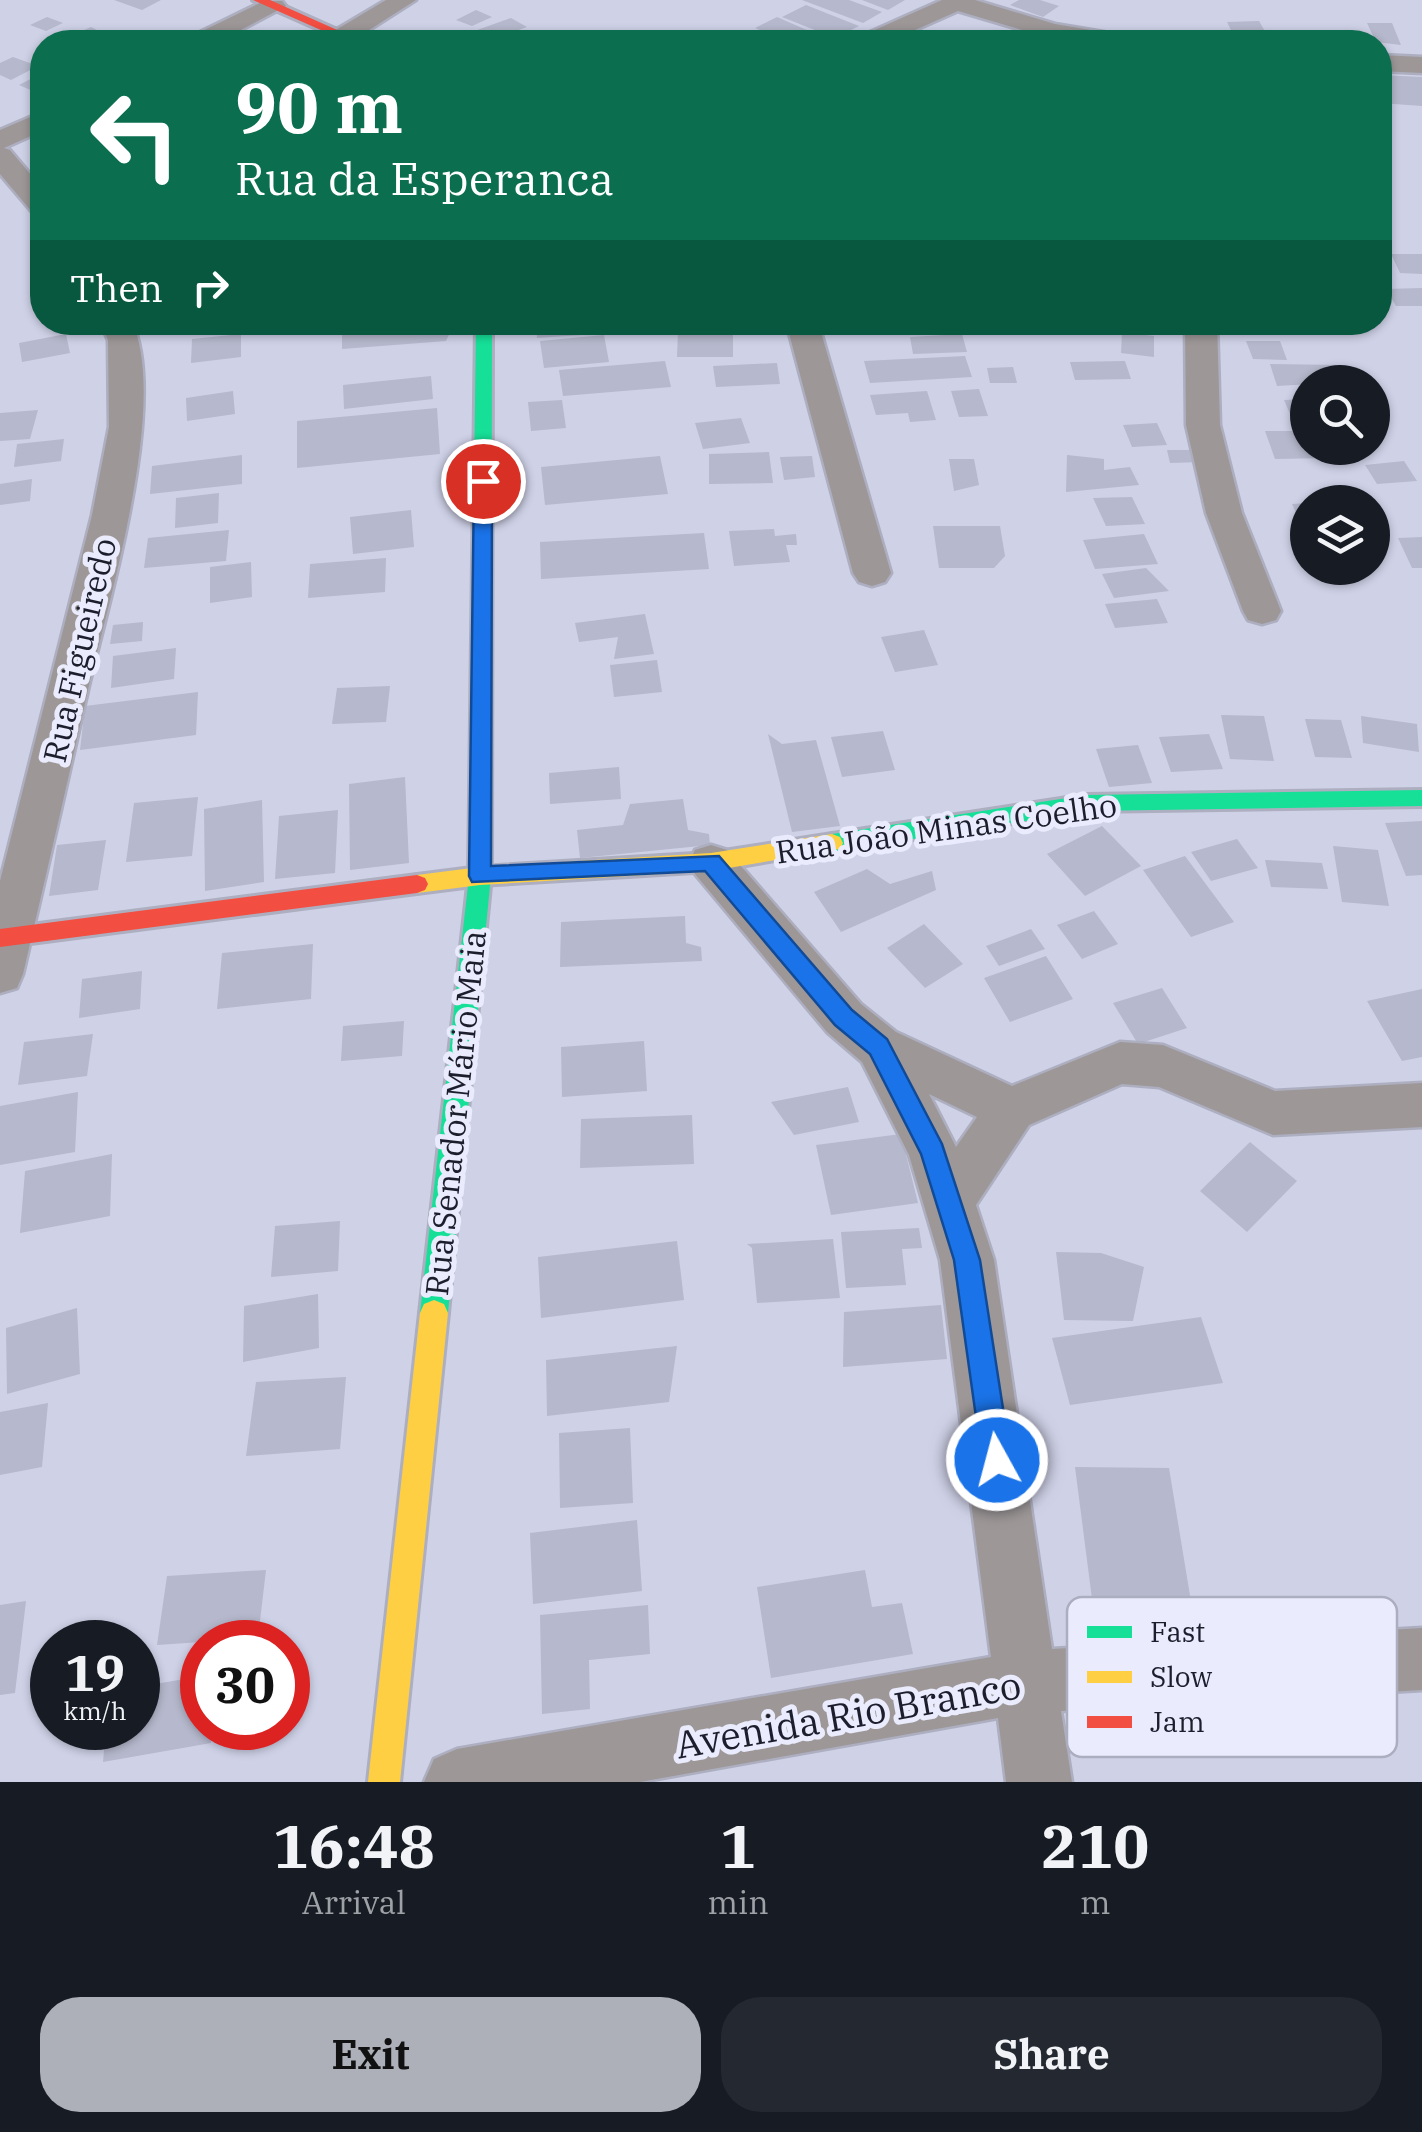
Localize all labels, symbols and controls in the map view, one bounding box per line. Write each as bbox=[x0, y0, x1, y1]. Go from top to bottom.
text: 90 m bbox=[235, 61, 403, 152]
icon: left bbox=[70, 70, 200, 200]
text: Rua da Esperanca bbox=[235, 149, 614, 207]
icon: right bbox=[183, 260, 238, 315]
text: Then bbox=[70, 263, 163, 312]
map controls bbox=[1290, 365, 1390, 585]
button: search bbox=[1290, 365, 1390, 465]
pin bbox=[441, 439, 526, 524]
icon: arrive bbox=[456, 454, 511, 509]
button: layers bbox=[1290, 485, 1390, 585]
street label: Rua Figueiredo bbox=[33, 534, 125, 766]
street label: Rua João Minas Coelho bbox=[773, 783, 1119, 873]
street label: Rua Senador Mário Maia bbox=[415, 928, 495, 1298]
position arrow bbox=[945, 1408, 1049, 1512]
legend bbox=[1067, 1597, 1397, 1757]
text: Fast bbox=[1150, 1613, 1205, 1650]
speed limit sign: 30 bbox=[180, 1620, 310, 1750]
text: 19 bbox=[65, 1640, 125, 1705]
text: Slow bbox=[1150, 1658, 1212, 1695]
street label: Avenida Rio Branco bbox=[671, 1659, 1025, 1769]
text: km/h bbox=[63, 1694, 127, 1727]
text: Jam bbox=[1150, 1703, 1205, 1740]
text: 16:48 bbox=[273, 1806, 435, 1885]
text: 1 bbox=[720, 1806, 756, 1885]
text: 210 bbox=[1041, 1806, 1149, 1885]
text: Arrival bbox=[302, 1881, 406, 1923]
text: min bbox=[708, 1881, 769, 1923]
text: m bbox=[1080, 1881, 1111, 1923]
button: Exit bbox=[40, 1997, 701, 2112]
button: Share bbox=[721, 1997, 1382, 2112]

